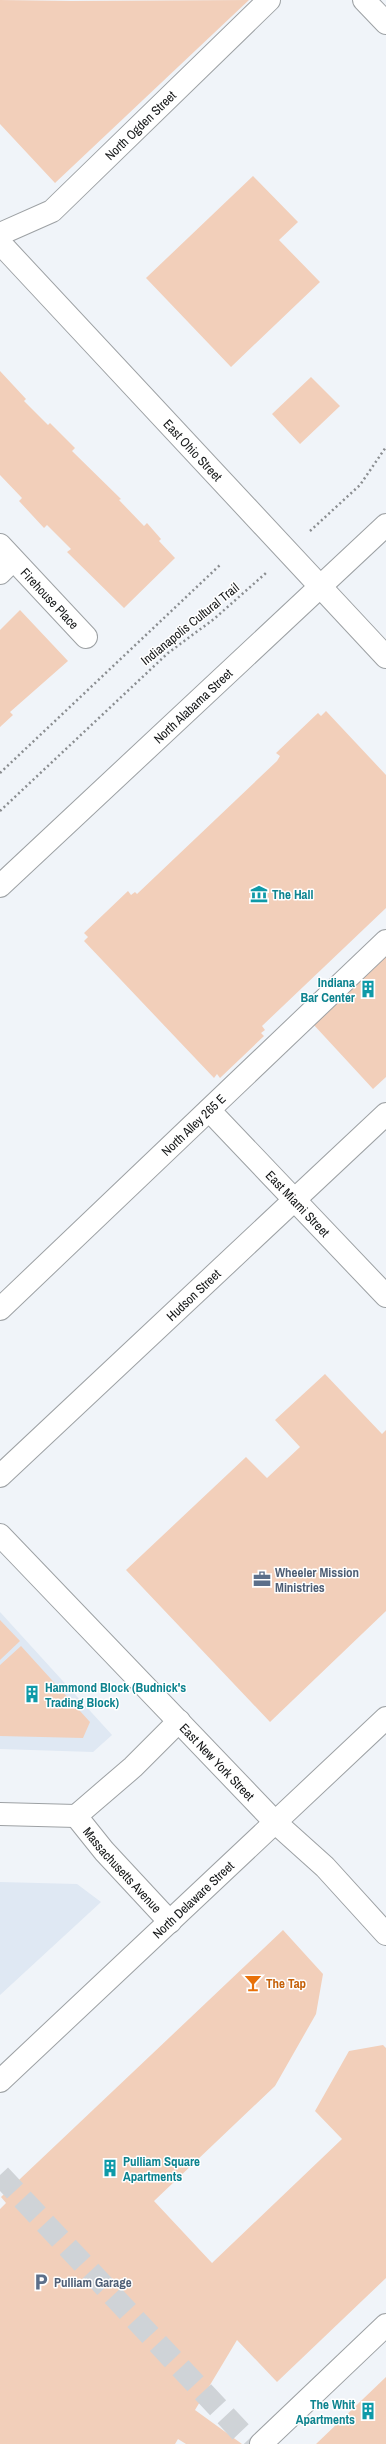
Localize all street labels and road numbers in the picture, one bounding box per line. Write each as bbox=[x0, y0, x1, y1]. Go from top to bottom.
street label: North Ogden Street bbox=[101, 87, 179, 164]
street label: East Ohio Street bbox=[160, 415, 226, 485]
street label: Firehouse Place bbox=[17, 564, 83, 633]
street label: Indianapolis Cultural Trail bbox=[137, 579, 243, 669]
street label: North Alabama Street bbox=[150, 665, 236, 747]
street label: North Alley 265 E bbox=[158, 1090, 229, 1159]
street label: East Miami Street bbox=[262, 1167, 334, 1240]
street label: Hudson Street bbox=[163, 1265, 224, 1324]
street label: East New York Street bbox=[176, 1719, 258, 1804]
street label: Massachusetts Avenue bbox=[79, 1823, 165, 1916]
street label: North Delaware Street bbox=[149, 1857, 237, 1942]

